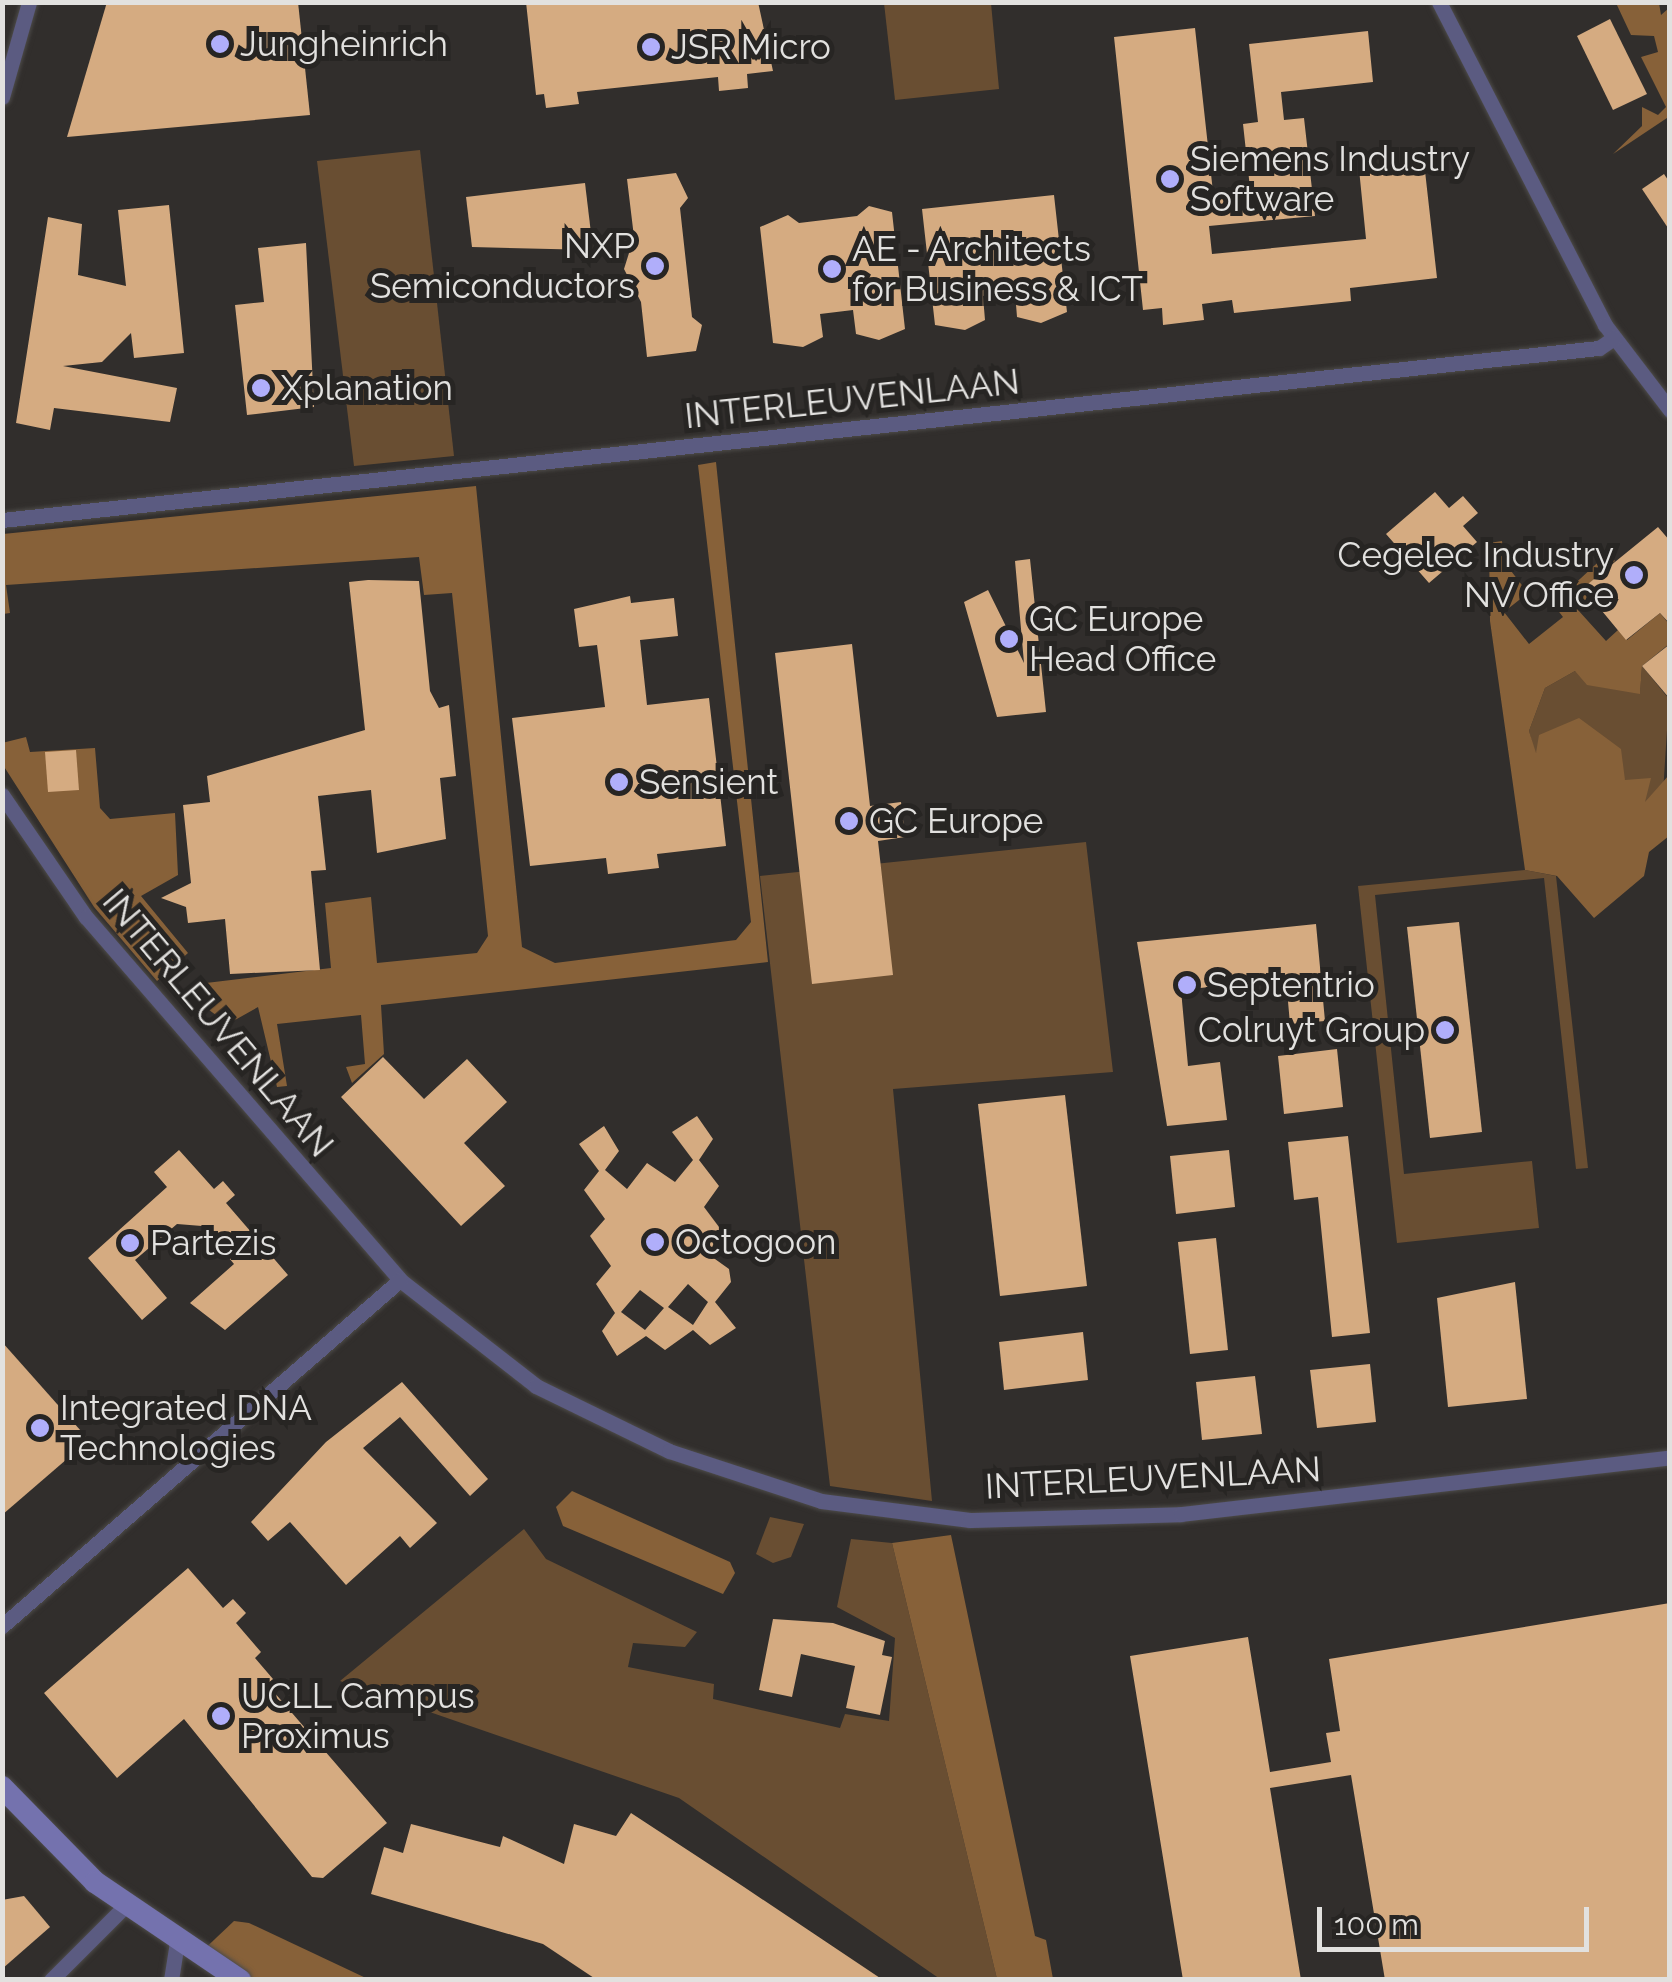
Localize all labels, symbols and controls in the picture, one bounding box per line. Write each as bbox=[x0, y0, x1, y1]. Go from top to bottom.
place label: Jungheinrich bbox=[240, 23, 448, 65]
place label: JSR Micro bbox=[671, 26, 831, 68]
marker: Jungheinrich bbox=[209, 33, 231, 55]
marker: JSR Micro bbox=[640, 36, 662, 58]
place label: Siemens Industry Software bbox=[1190, 138, 1470, 220]
marker: Siemens Industry Software bbox=[1159, 168, 1181, 190]
place label: NXP Semiconductors bbox=[370, 225, 635, 307]
place label: AE - Architects for Business & ICT bbox=[852, 228, 1144, 310]
marker: NXP Semiconductors bbox=[644, 255, 666, 277]
marker: AE - Architects for Business & ICT bbox=[821, 258, 843, 280]
street label: INTERLEUVENLAAN bbox=[683, 361, 1021, 437]
place label: Xplanation bbox=[281, 367, 453, 409]
marker: Xplanation bbox=[250, 377, 272, 399]
place label: Cegelec Industry NV Office bbox=[1338, 534, 1614, 616]
marker: Cegelec Industry NV Office bbox=[1623, 564, 1645, 586]
place label: GC Europe Head Office bbox=[1029, 598, 1216, 680]
marker: GC Europe Head Office bbox=[998, 628, 1020, 650]
place label: Sensient bbox=[639, 761, 778, 803]
marker: Sensient bbox=[608, 771, 630, 793]
place label: GC Europe bbox=[869, 800, 1043, 842]
marker: GC Europe bbox=[838, 810, 860, 832]
street label: INTERLEUVENLAAN bbox=[94, 881, 342, 1165]
place label: Septentrio bbox=[1207, 964, 1375, 1006]
marker: Septentrio bbox=[1176, 974, 1198, 996]
place label: Colruyt Group bbox=[1198, 1009, 1425, 1051]
marker: Colruyt Group bbox=[1434, 1019, 1456, 1041]
place label: Octogoon bbox=[675, 1221, 836, 1263]
place label: Partezis bbox=[150, 1222, 276, 1264]
marker: Octogoon bbox=[644, 1231, 666, 1253]
marker: Partezis bbox=[119, 1232, 141, 1254]
place label: Integrated DNA Technologies bbox=[60, 1387, 312, 1469]
marker: Integrated DNA Technologies bbox=[29, 1417, 51, 1439]
street label: INTERLEUVENLAAN bbox=[984, 1448, 1322, 1508]
place label: UCLL Campus Proximus bbox=[241, 1675, 476, 1757]
marker: UCLL Campus Proximus bbox=[210, 1705, 232, 1727]
scale bar bbox=[1322, 1887, 1594, 1949]
text: 100 m bbox=[1334, 1907, 1419, 1942]

